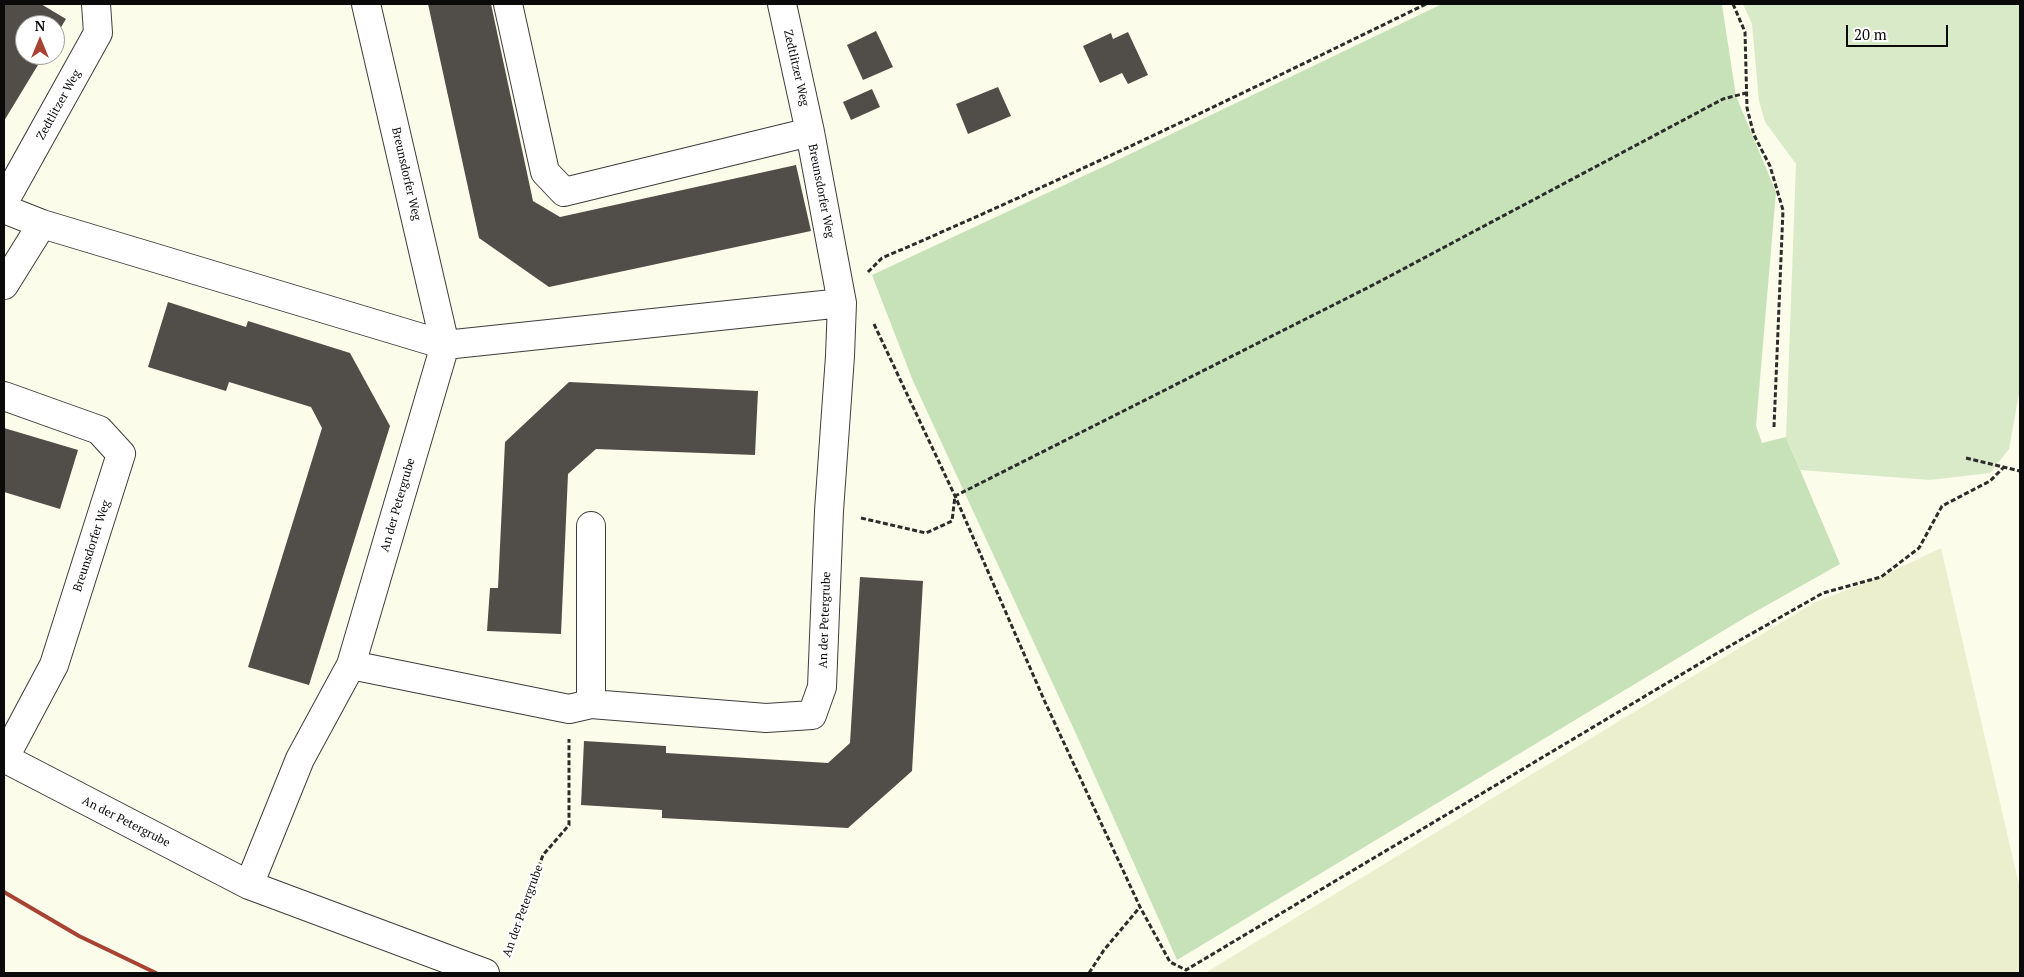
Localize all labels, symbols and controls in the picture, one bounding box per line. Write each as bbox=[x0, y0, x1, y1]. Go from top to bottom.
north arrow bbox=[15, 15, 65, 65]
scale bar bbox=[1849, 15, 1952, 47]
text: N bbox=[35, 16, 45, 35]
text: 20 m bbox=[1854, 24, 1887, 44]
street label: Zedtlitzer Weg bbox=[780, 28, 812, 108]
street label: Zedtlitzer Weg bbox=[34, 67, 84, 143]
street label: Breunsdorfer Weg bbox=[388, 126, 424, 222]
street label: Breunsdorfer Weg bbox=[805, 143, 837, 239]
street label: An der Petergrube bbox=[378, 457, 418, 553]
street label: Breunsdorfer Weg bbox=[70, 498, 114, 594]
street label: An der Petergrube bbox=[816, 571, 834, 669]
street label: An der Petergrube bbox=[80, 794, 172, 850]
street label: An der Petergrube bbox=[500, 863, 546, 959]

